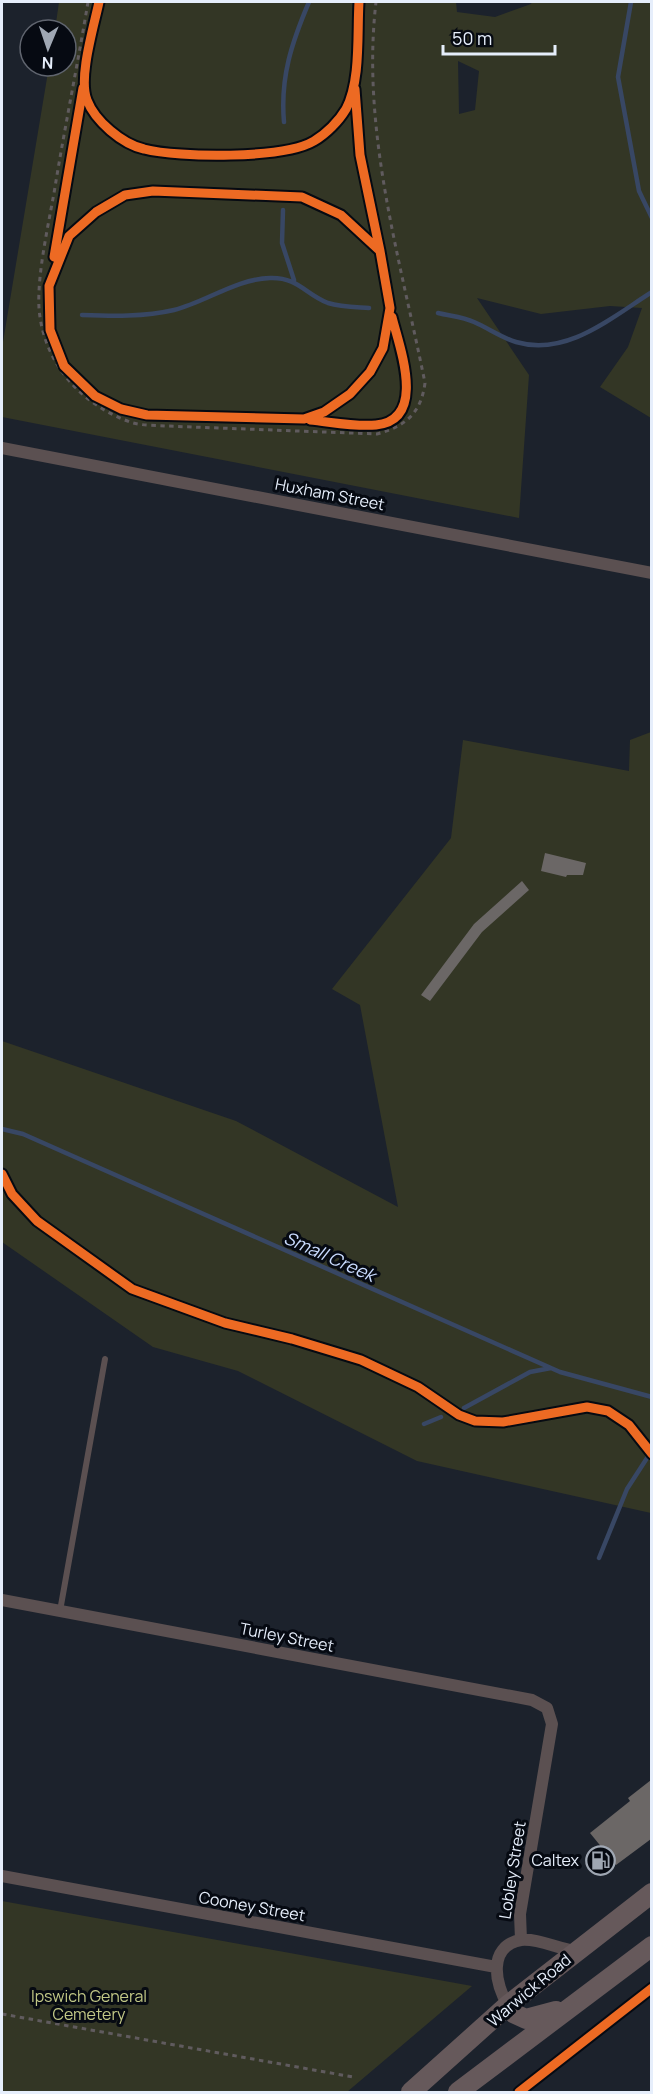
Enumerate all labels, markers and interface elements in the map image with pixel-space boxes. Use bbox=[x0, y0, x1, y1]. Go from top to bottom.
north arrow bbox=[18, 18, 78, 78]
scale bar bbox=[443, 18, 556, 56]
text: 50 m bbox=[452, 26, 492, 50]
text: N bbox=[41, 52, 54, 74]
street label: Huxham Street bbox=[273, 473, 387, 515]
water label: Small Creek bbox=[281, 1225, 382, 1288]
street label: Turley Street bbox=[238, 1617, 336, 1657]
street label: Lobley Street bbox=[493, 1820, 531, 1920]
fuel station icon: Caltex bbox=[584, 1844, 616, 1876]
place label: Caltex bbox=[531, 1849, 580, 1871]
street label: Cooney Street bbox=[197, 1886, 307, 1926]
street label: Warwick Road bbox=[483, 1949, 575, 2031]
park label: Ipswich General Cemetery bbox=[31, 1985, 147, 2025]

